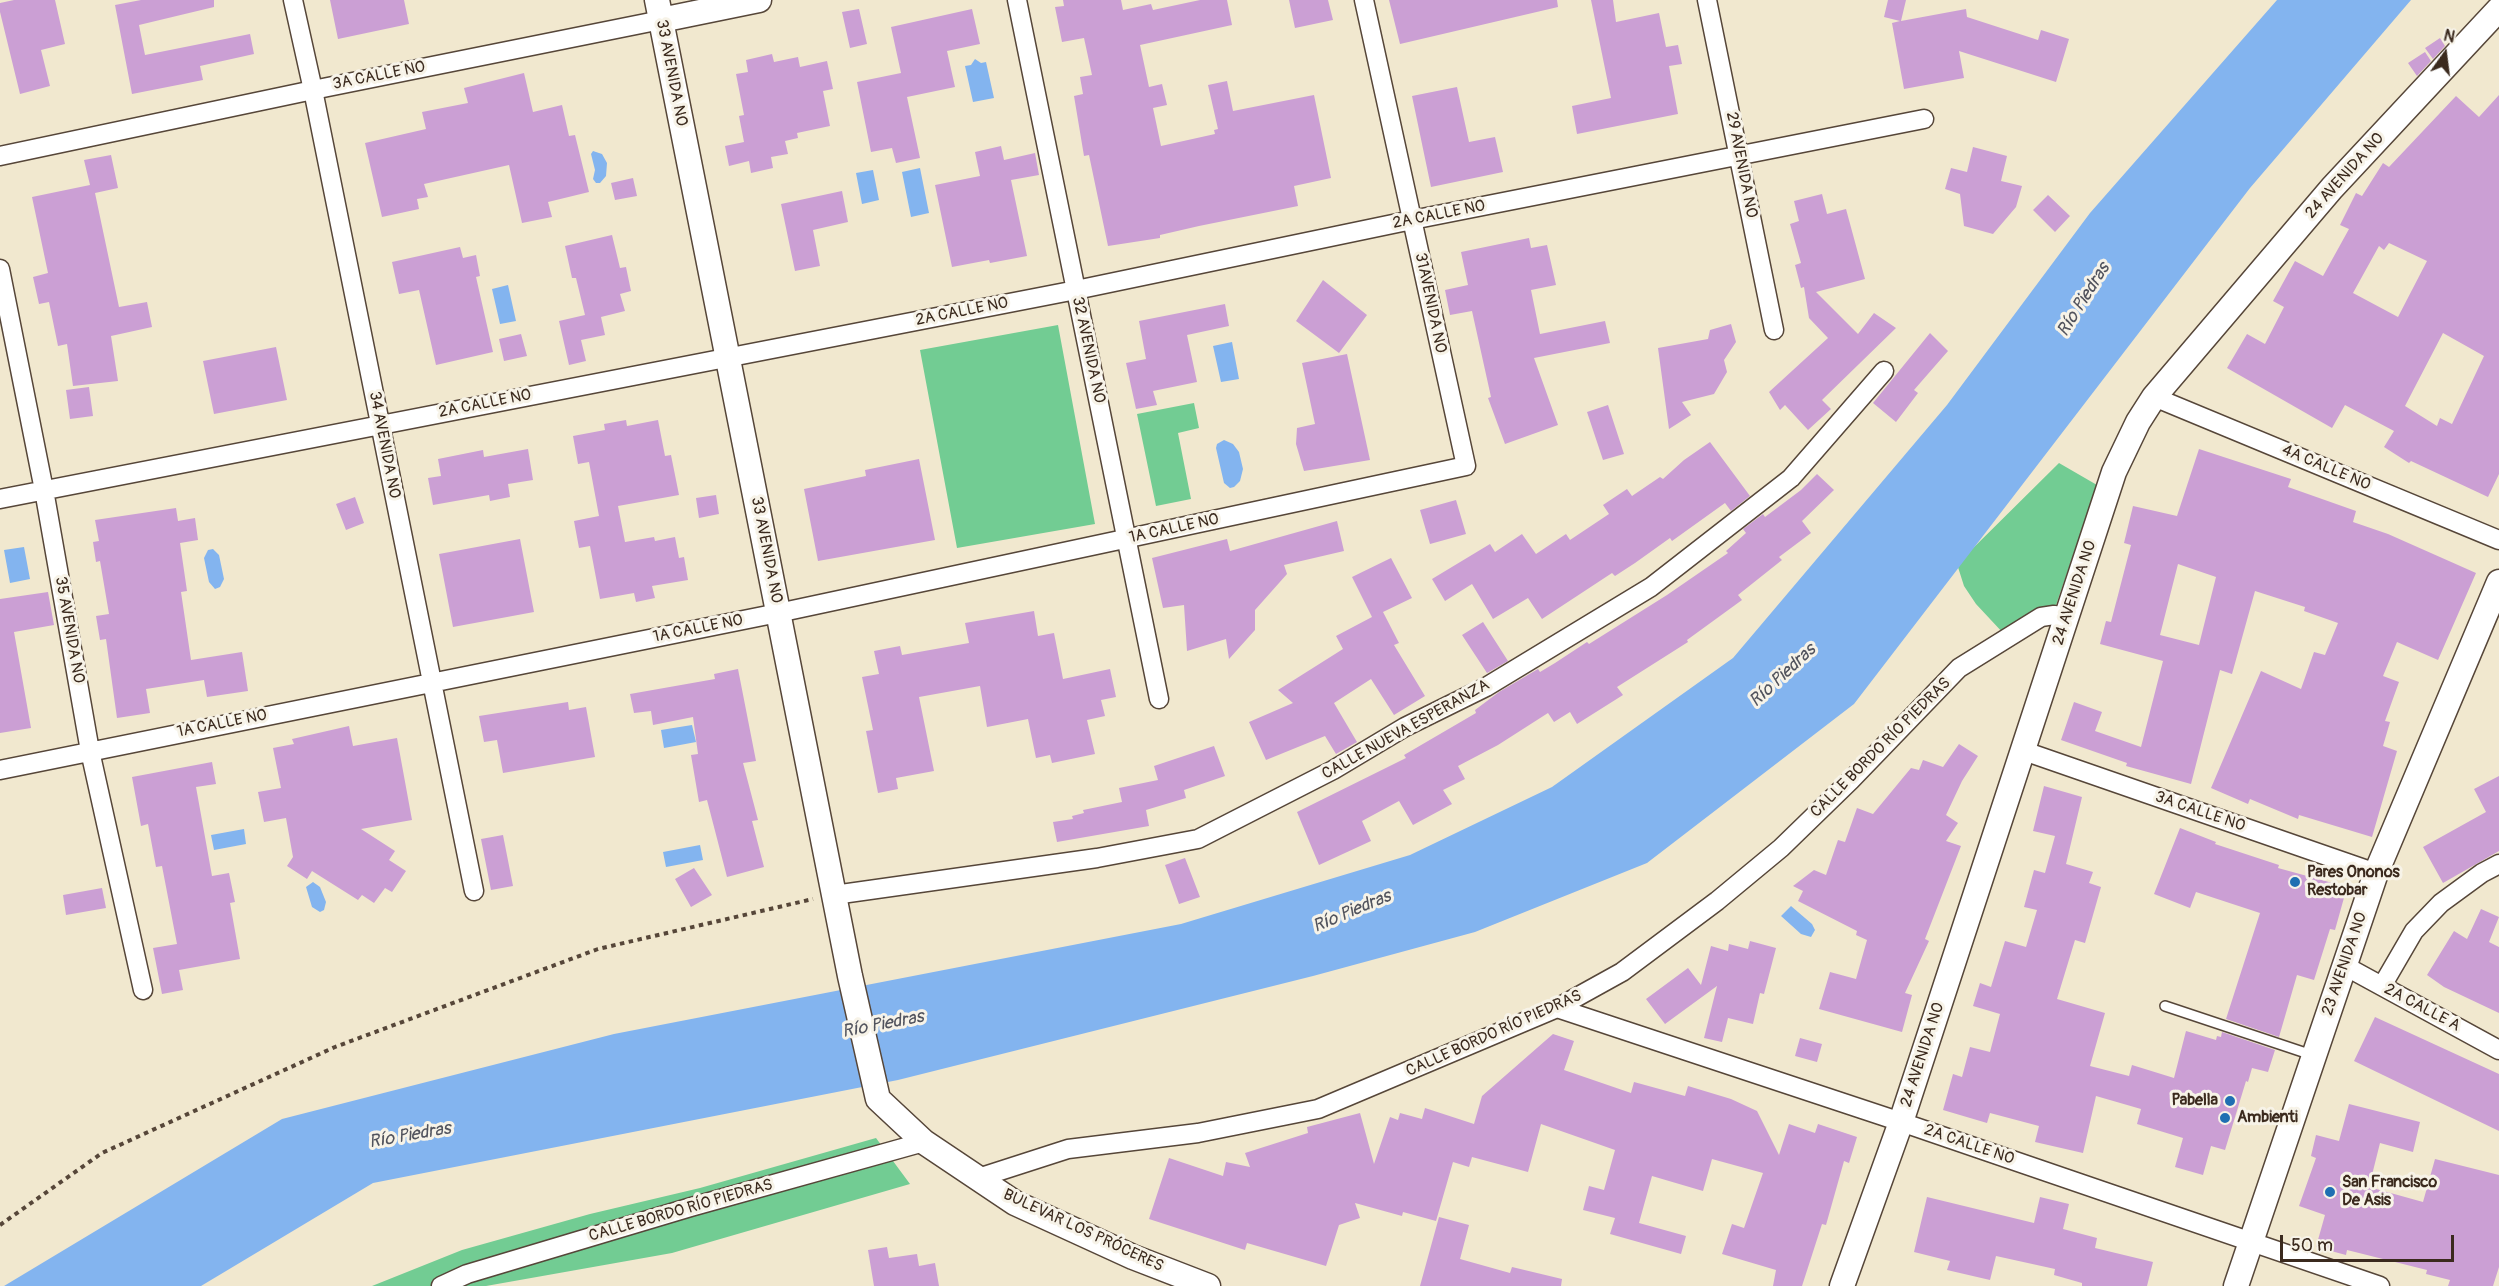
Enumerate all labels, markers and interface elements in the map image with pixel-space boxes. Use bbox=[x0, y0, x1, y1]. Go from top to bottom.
street label: 33 AVENIDA NO bbox=[651, 18, 691, 128]
north arrow bbox=[2415, 24, 2475, 84]
text: N bbox=[2442, 26, 2457, 48]
street label: 3A CALLE NO bbox=[331, 58, 427, 94]
street label: 29 AVENIDA NO bbox=[1721, 110, 1761, 220]
street label: 24 AVENIDA NO bbox=[2302, 129, 2388, 223]
street label: 2A CALLE NO bbox=[1391, 197, 1487, 233]
street label: 31AVENIDA NO bbox=[1410, 251, 1450, 355]
water label: Río Piedras bbox=[2053, 259, 2115, 341]
street label: 2A CALLE NO bbox=[914, 294, 1010, 330]
street label: 32 AVENIDA NO bbox=[1067, 295, 1109, 405]
street label: 2A CALLE NO bbox=[437, 386, 533, 422]
street label: 34 AVENIDA NO bbox=[364, 390, 404, 500]
street label: 4A CALLE NO bbox=[2279, 441, 2373, 495]
street label: 33 AVENIDA NO bbox=[746, 495, 786, 605]
street label: 1A CALLE NO bbox=[1127, 510, 1221, 548]
street label: 24 AVENIDA NO bbox=[2049, 538, 2101, 648]
street label: 35 AVENIDA NO bbox=[50, 575, 88, 685]
street label: 1A CALLE NO bbox=[651, 611, 745, 647]
water label: Río Piedras bbox=[1745, 640, 1821, 712]
street label: CALLE BORDO RÍO PIEDRAS bbox=[1807, 674, 1955, 822]
street label: CALLE NUEVA ESPERANZA bbox=[1319, 676, 1493, 784]
street label: 1A CALLE NO bbox=[175, 706, 269, 742]
street label: 3A CALLE NO bbox=[2153, 788, 2247, 836]
place label: Pares Ononos Restobar bbox=[2307, 863, 2400, 901]
marker: Pares Ononos Restobar bbox=[2288, 875, 2302, 889]
water label: Río Piedras bbox=[1310, 886, 1394, 938]
street label: 23 AVENIDA NO bbox=[2318, 910, 2372, 1018]
street label: 2A CALLE A bbox=[2381, 980, 2463, 1036]
street label: CALLE BORDO RÍO PIEDRAS bbox=[1403, 987, 1585, 1081]
street label: 24 AVENIDA NO bbox=[1897, 1000, 1949, 1110]
water label: Río Piedras bbox=[840, 1007, 926, 1043]
place label: Pabella bbox=[2172, 1091, 2218, 1111]
marker: Pabella bbox=[2223, 1094, 2237, 1108]
place label: Ambienti bbox=[2237, 1108, 2298, 1128]
marker: Ambienti bbox=[2218, 1111, 2232, 1125]
water label: Río Piedras bbox=[367, 1118, 453, 1154]
street label: 2A CALLE NO bbox=[1921, 1121, 2017, 1169]
place label: San Francisco De Asis bbox=[2342, 1173, 2437, 1211]
street label: CALLE BORDO RÍO PIEDRAS bbox=[587, 1176, 775, 1246]
street label: BULEVAR LOS PRÓCERES bbox=[1000, 1185, 1166, 1277]
marker: San Francisco De Asis bbox=[2323, 1185, 2337, 1199]
scale bar bbox=[2283, 1223, 2457, 1261]
text: 50 m bbox=[2291, 1234, 2333, 1257]

